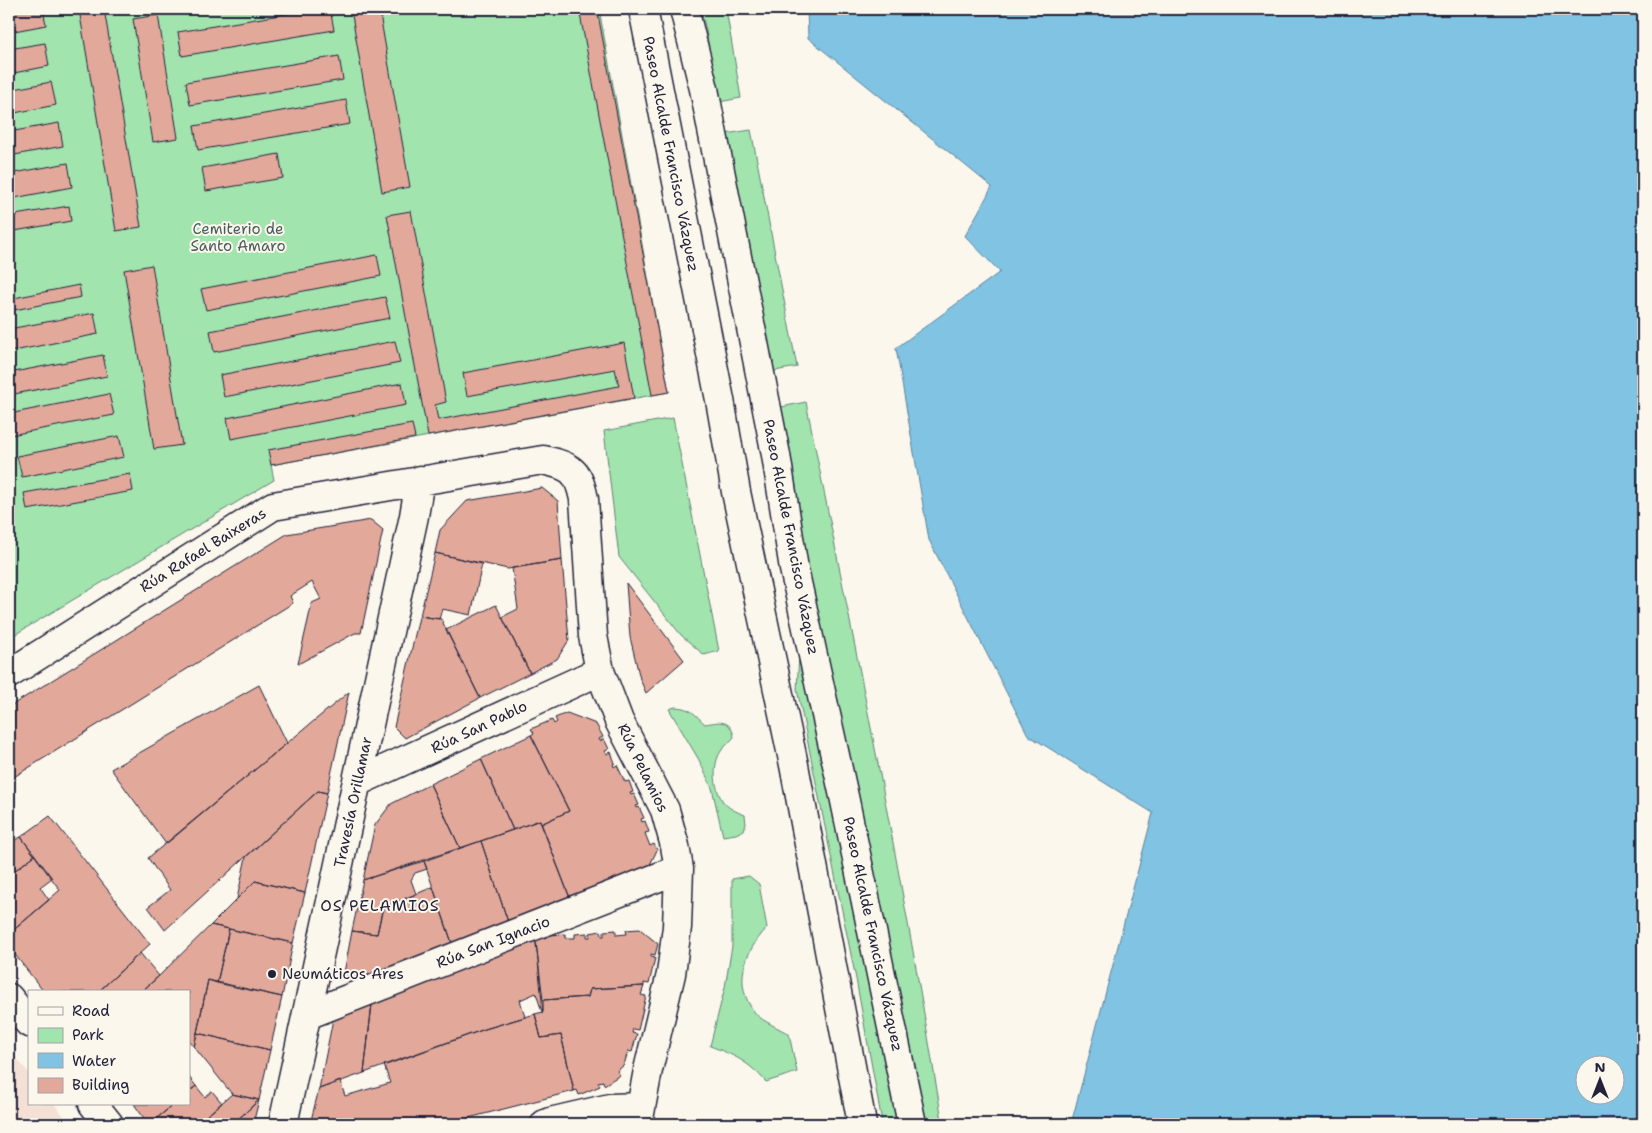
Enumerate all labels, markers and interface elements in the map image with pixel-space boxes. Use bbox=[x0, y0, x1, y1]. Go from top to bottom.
street label: Paseo Alcalde Francisco Vázquez bbox=[638, 35, 704, 273]
park label: Cemiterio de Santo Amaro bbox=[191, 219, 285, 256]
street label: Paseo Alcalde Francisco Vázquez bbox=[758, 418, 824, 656]
street label: Rúa Rafael Baixeras bbox=[136, 503, 270, 597]
street label: Rúa San Pablo bbox=[428, 696, 530, 758]
street label: Rúa Pelamios bbox=[613, 720, 673, 816]
street label: Travesía Orillamar bbox=[329, 735, 377, 869]
street label: Paseo Alcalde Francisco Vázquez bbox=[838, 815, 908, 1053]
district label: OS PELAMIOS bbox=[320, 895, 440, 916]
street label: Rúa San Ignacio bbox=[433, 911, 553, 973]
place label: Neumáticos Ares bbox=[282, 964, 404, 984]
marker: Neumáticos Ares bbox=[266, 968, 278, 980]
legend bbox=[28, 990, 190, 1106]
text: Road bbox=[72, 1001, 110, 1021]
text: Park bbox=[72, 1025, 104, 1045]
text: Water bbox=[72, 1051, 116, 1071]
north arrow bbox=[1574, 1056, 1624, 1106]
text: N bbox=[1594, 1058, 1606, 1076]
text: Building bbox=[72, 1075, 129, 1095]

